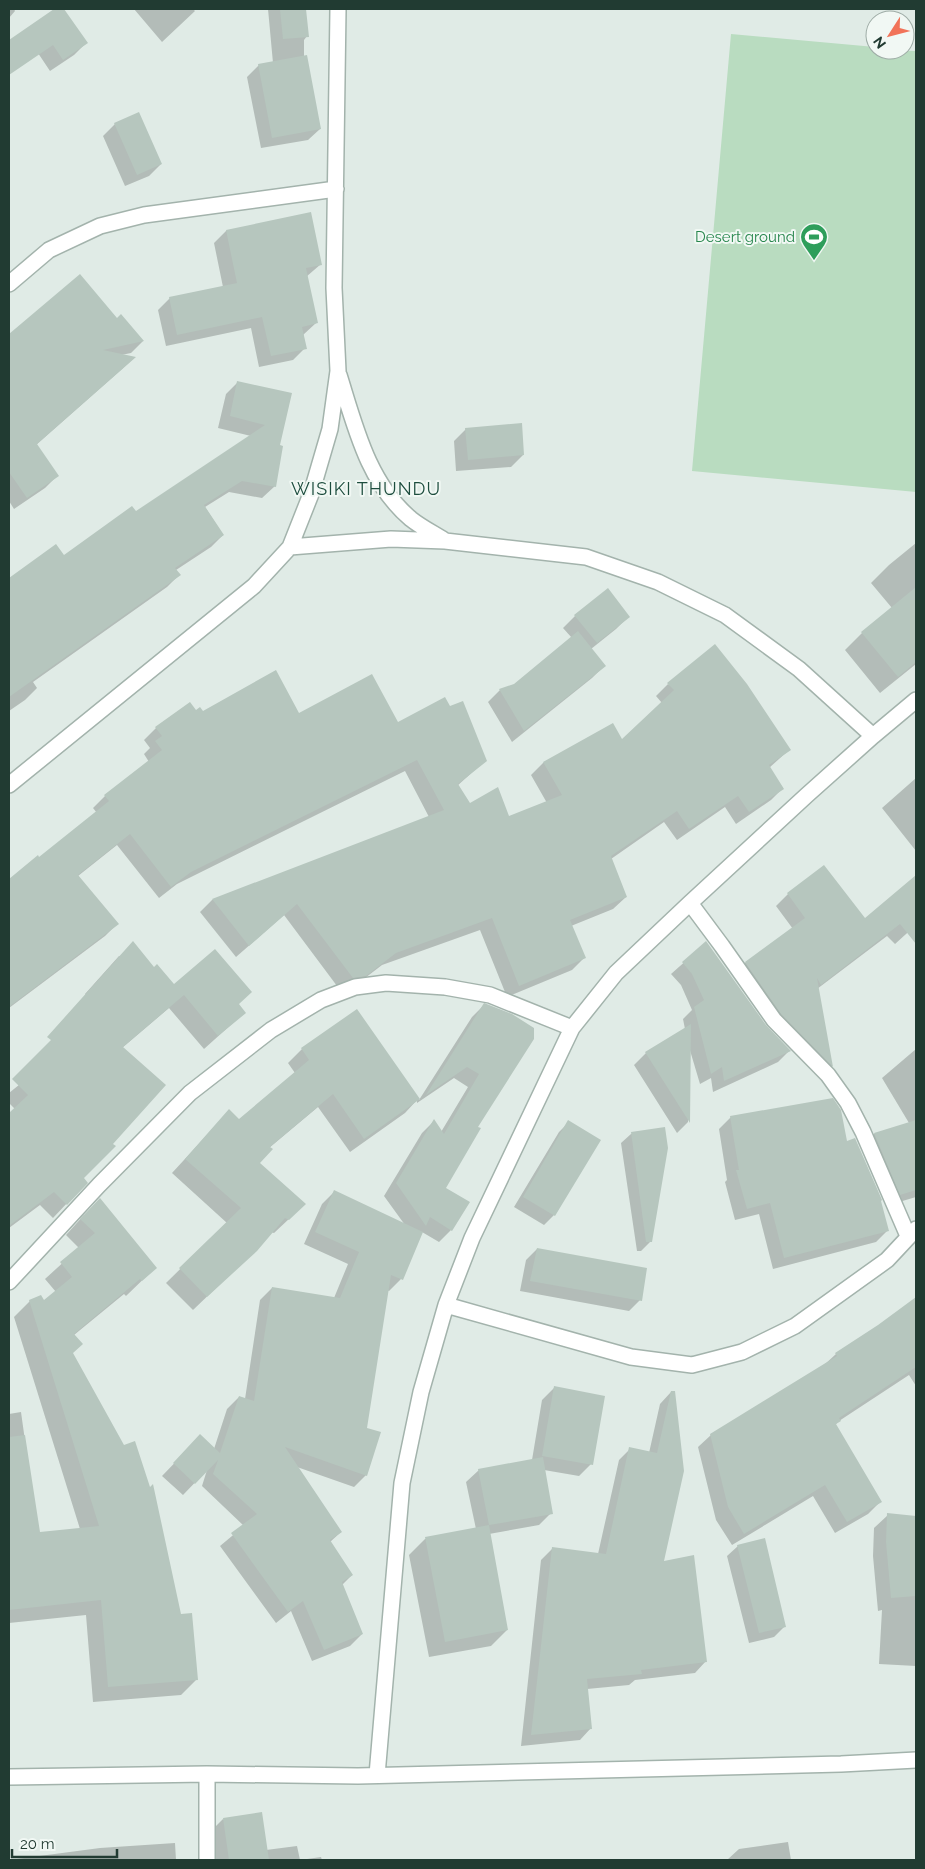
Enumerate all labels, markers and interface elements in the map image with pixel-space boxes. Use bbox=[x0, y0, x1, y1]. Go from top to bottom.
north arrow bbox=[865, 10, 915, 60]
text: N bbox=[870, 34, 889, 52]
sports icon: Desert ground bbox=[799, 222, 829, 261]
place label: Desert ground bbox=[695, 228, 795, 246]
district label: WISIKI THUNDU bbox=[291, 478, 441, 499]
scale bar bbox=[12, 1826, 118, 1858]
text: 20 m bbox=[20, 1835, 55, 1853]

